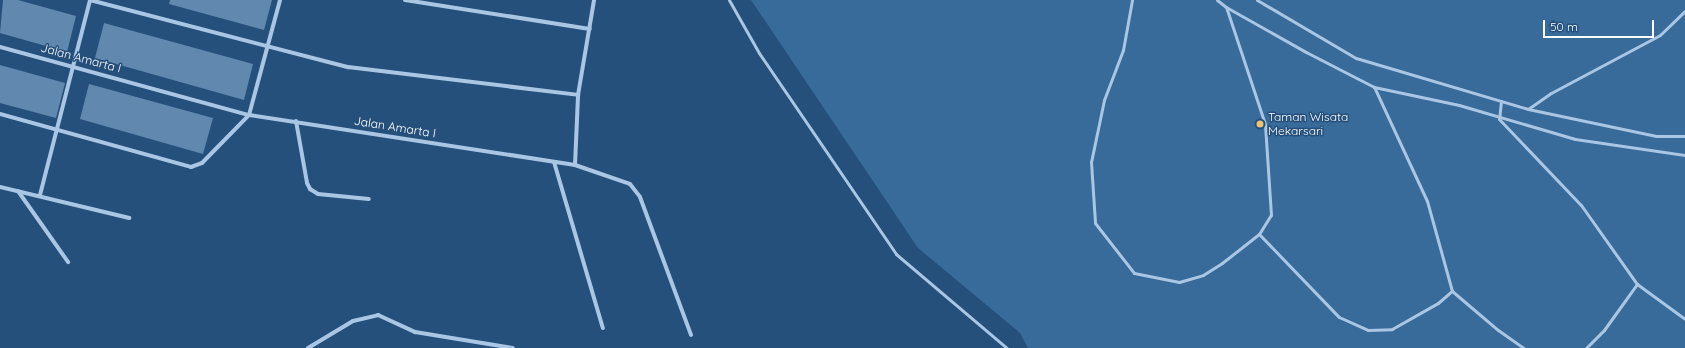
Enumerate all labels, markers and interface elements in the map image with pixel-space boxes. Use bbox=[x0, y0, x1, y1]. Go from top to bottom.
scale bar bbox=[1545, 12, 1656, 38]
text: 50 m bbox=[1550, 19, 1578, 34]
street label: Jalan Amarta I bbox=[39, 40, 123, 76]
place label: Taman Wisata Mekarsari bbox=[1268, 110, 1348, 138]
street label: Jalan Amarta I bbox=[353, 113, 437, 141]
marker: Taman Wisata Mekarsari bbox=[1255, 119, 1265, 129]

